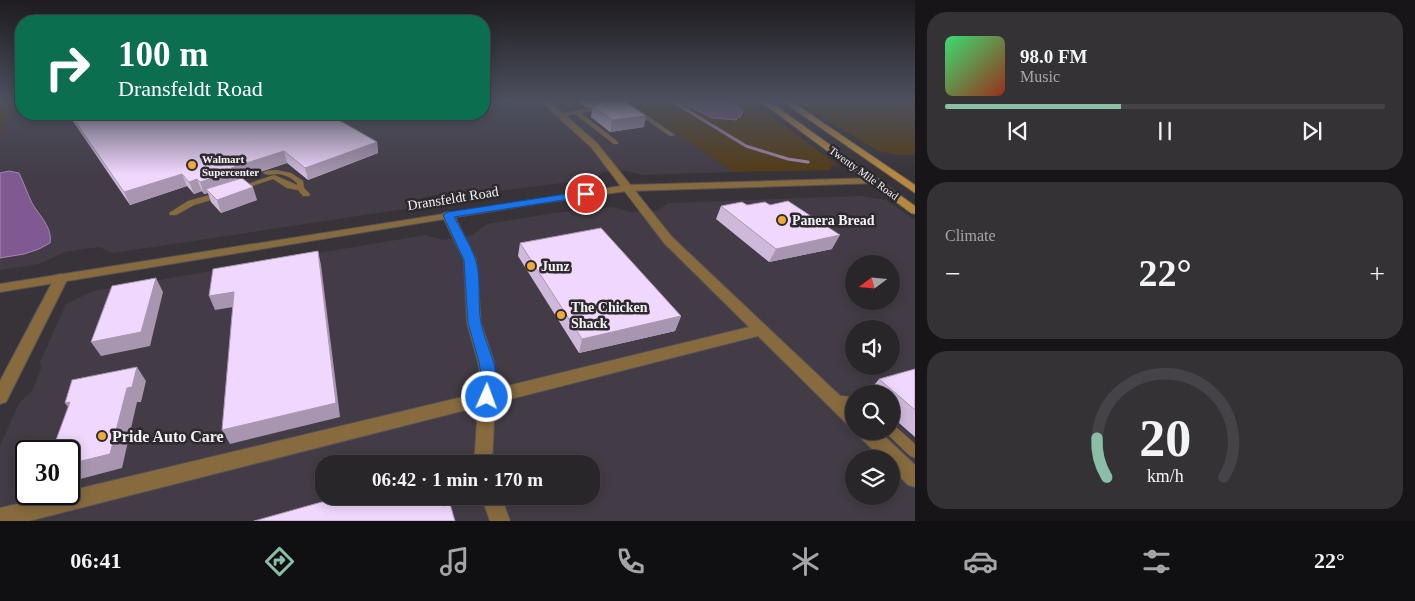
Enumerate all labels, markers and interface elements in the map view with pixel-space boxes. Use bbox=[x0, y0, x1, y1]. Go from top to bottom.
icon: right bbox=[35, 35, 100, 100]
text: 100 m bbox=[118, 35, 208, 74]
text: 98.0 FM bbox=[1020, 46, 1088, 67]
text: Music bbox=[1020, 68, 1060, 85]
text: Dransfeldt Road bbox=[118, 76, 263, 101]
icon: previous bbox=[1004, 117, 1032, 145]
icon: pause bbox=[1151, 117, 1179, 145]
icon: next bbox=[1298, 117, 1326, 145]
street label: Twenty Mile Road bbox=[827, 144, 901, 202]
place label: Walmart Supercenter bbox=[202, 153, 259, 178]
marker: Walmart Supercenter bbox=[186, 159, 198, 171]
pin bbox=[565, 173, 607, 215]
icon: arrive bbox=[572, 180, 600, 208]
street label: Dransfeldt Road bbox=[406, 184, 500, 213]
place label: Panera Bread bbox=[792, 213, 875, 228]
marker: Panera Bread bbox=[776, 214, 788, 226]
text: Climate bbox=[945, 227, 996, 244]
text: 22° bbox=[1138, 252, 1192, 294]
north arrow bbox=[845, 255, 900, 310]
map controls bbox=[845, 255, 900, 505]
text: − bbox=[945, 258, 961, 289]
text: + bbox=[1369, 258, 1385, 289]
place label: Junz bbox=[541, 259, 570, 274]
marker: Junz bbox=[525, 260, 537, 272]
place label: The Chicken Shack bbox=[571, 300, 648, 331]
marker: The Chicken Shack bbox=[555, 309, 567, 321]
button: sound bbox=[845, 320, 900, 375]
position arrow bbox=[460, 370, 512, 422]
button: search bbox=[845, 385, 900, 440]
text: 20 bbox=[1139, 410, 1191, 467]
place label: Pride Auto Care bbox=[112, 428, 224, 445]
marker: Pride Auto Care bbox=[96, 430, 108, 442]
speed limit sign: 30 bbox=[15, 440, 80, 505]
button: layers bbox=[845, 450, 900, 505]
text: km/h bbox=[1147, 466, 1183, 486]
text: 06:42 · 1 min · 170 m bbox=[372, 469, 543, 490]
icon: directions bbox=[262, 544, 297, 579]
icon: music bbox=[437, 544, 472, 579]
icon: phone bbox=[613, 544, 648, 579]
icon: climate bbox=[788, 544, 823, 579]
icon: car bbox=[963, 544, 998, 579]
icon: filters bbox=[1139, 544, 1174, 579]
text: 06:41 bbox=[70, 548, 122, 573]
text: 22° bbox=[1314, 548, 1345, 573]

